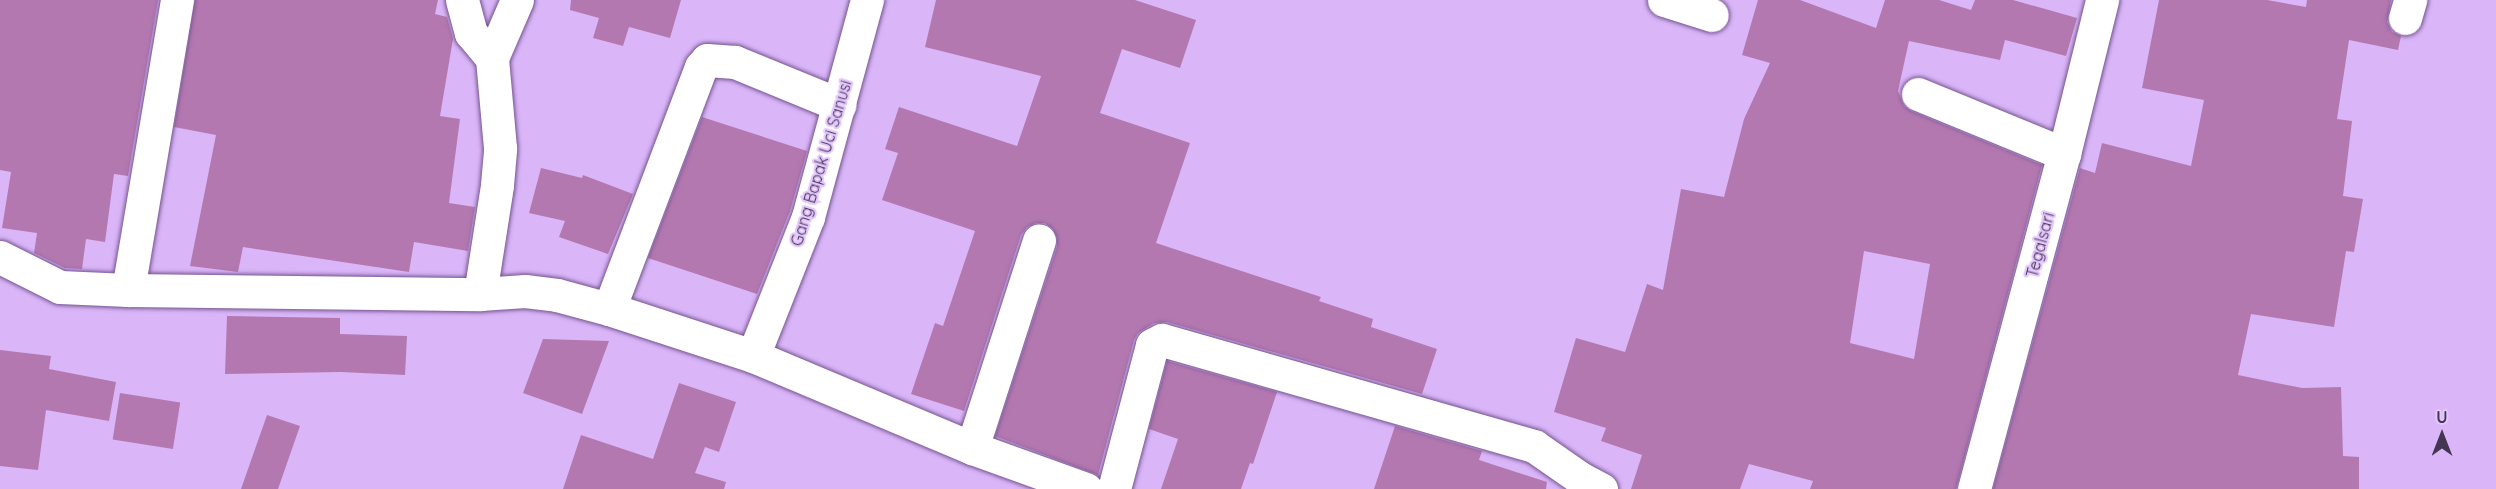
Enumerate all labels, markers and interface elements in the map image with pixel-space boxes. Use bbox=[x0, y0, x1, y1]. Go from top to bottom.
street label: Gang Bapak Uci Sanusi bbox=[787, 78, 855, 248]
street label: Tegalsari bbox=[2022, 210, 2058, 280]
north arrow bbox=[2412, 405, 2472, 465]
text: U bbox=[2436, 407, 2448, 427]

